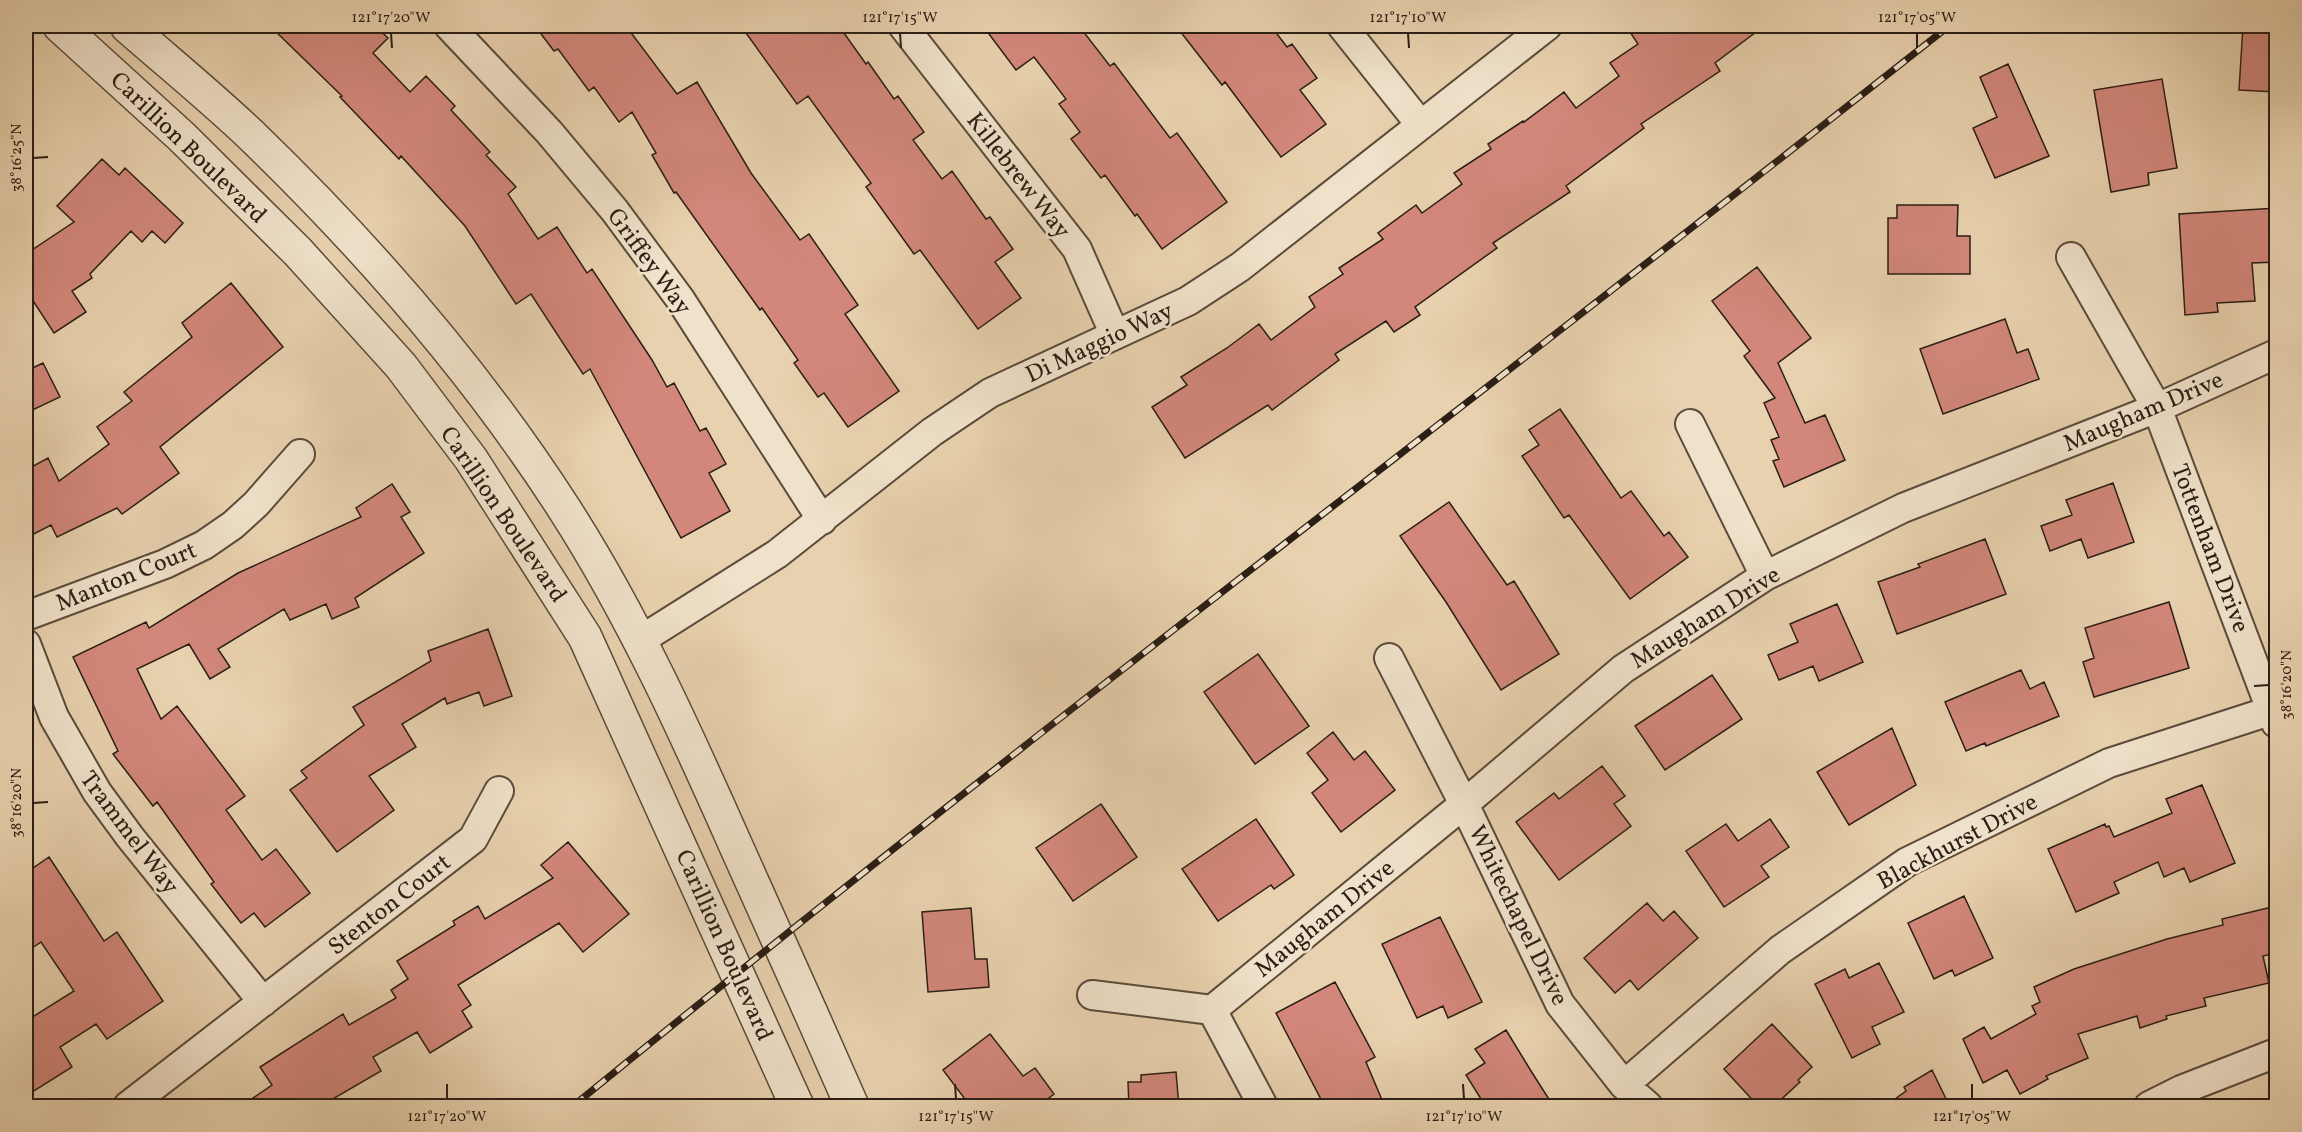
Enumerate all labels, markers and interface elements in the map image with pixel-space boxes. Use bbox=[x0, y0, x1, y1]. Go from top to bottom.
text: 121°17'20"W bbox=[352, 8, 430, 29]
text: 121°17'15"W bbox=[862, 8, 938, 29]
text: 121°17'10"W bbox=[1370, 8, 1446, 29]
text: 121°17'05"W bbox=[1878, 8, 1956, 29]
street label: Carillion Boulevard bbox=[102, 65, 274, 232]
street label: Killebrew Way bbox=[957, 106, 1078, 247]
text: 38°16'25"N bbox=[7, 124, 28, 192]
street label: Griffey Way bbox=[598, 202, 699, 323]
street label: Di Maggio Way bbox=[1021, 295, 1179, 393]
street label: Maugham Drive bbox=[2058, 364, 2229, 462]
street label: Carillion Boulevard bbox=[431, 420, 574, 610]
street label: Tottenham Drive bbox=[2161, 459, 2257, 638]
street label: Manton Court bbox=[51, 534, 202, 622]
street label: Maugham Drive bbox=[1625, 559, 1788, 678]
text: 38°16'20"N bbox=[2277, 650, 2298, 720]
street label: Trammel Way bbox=[71, 764, 186, 902]
text: 38°16'20"N bbox=[7, 768, 28, 838]
street label: Blackhurst Drive bbox=[1872, 786, 2044, 899]
street label: Whitechapel Drive bbox=[1459, 820, 1576, 1012]
street label: Carillion Boulevard bbox=[666, 845, 781, 1047]
street label: Stenton Court bbox=[322, 847, 459, 964]
street label: Maugham Drive bbox=[1248, 853, 1402, 987]
text: 121°17'20"W bbox=[408, 1107, 486, 1128]
text: 121°17'15"W bbox=[918, 1107, 994, 1128]
text: 121°17'10"W bbox=[1426, 1107, 1502, 1128]
text: 121°17'05"W bbox=[1933, 1107, 2011, 1128]

